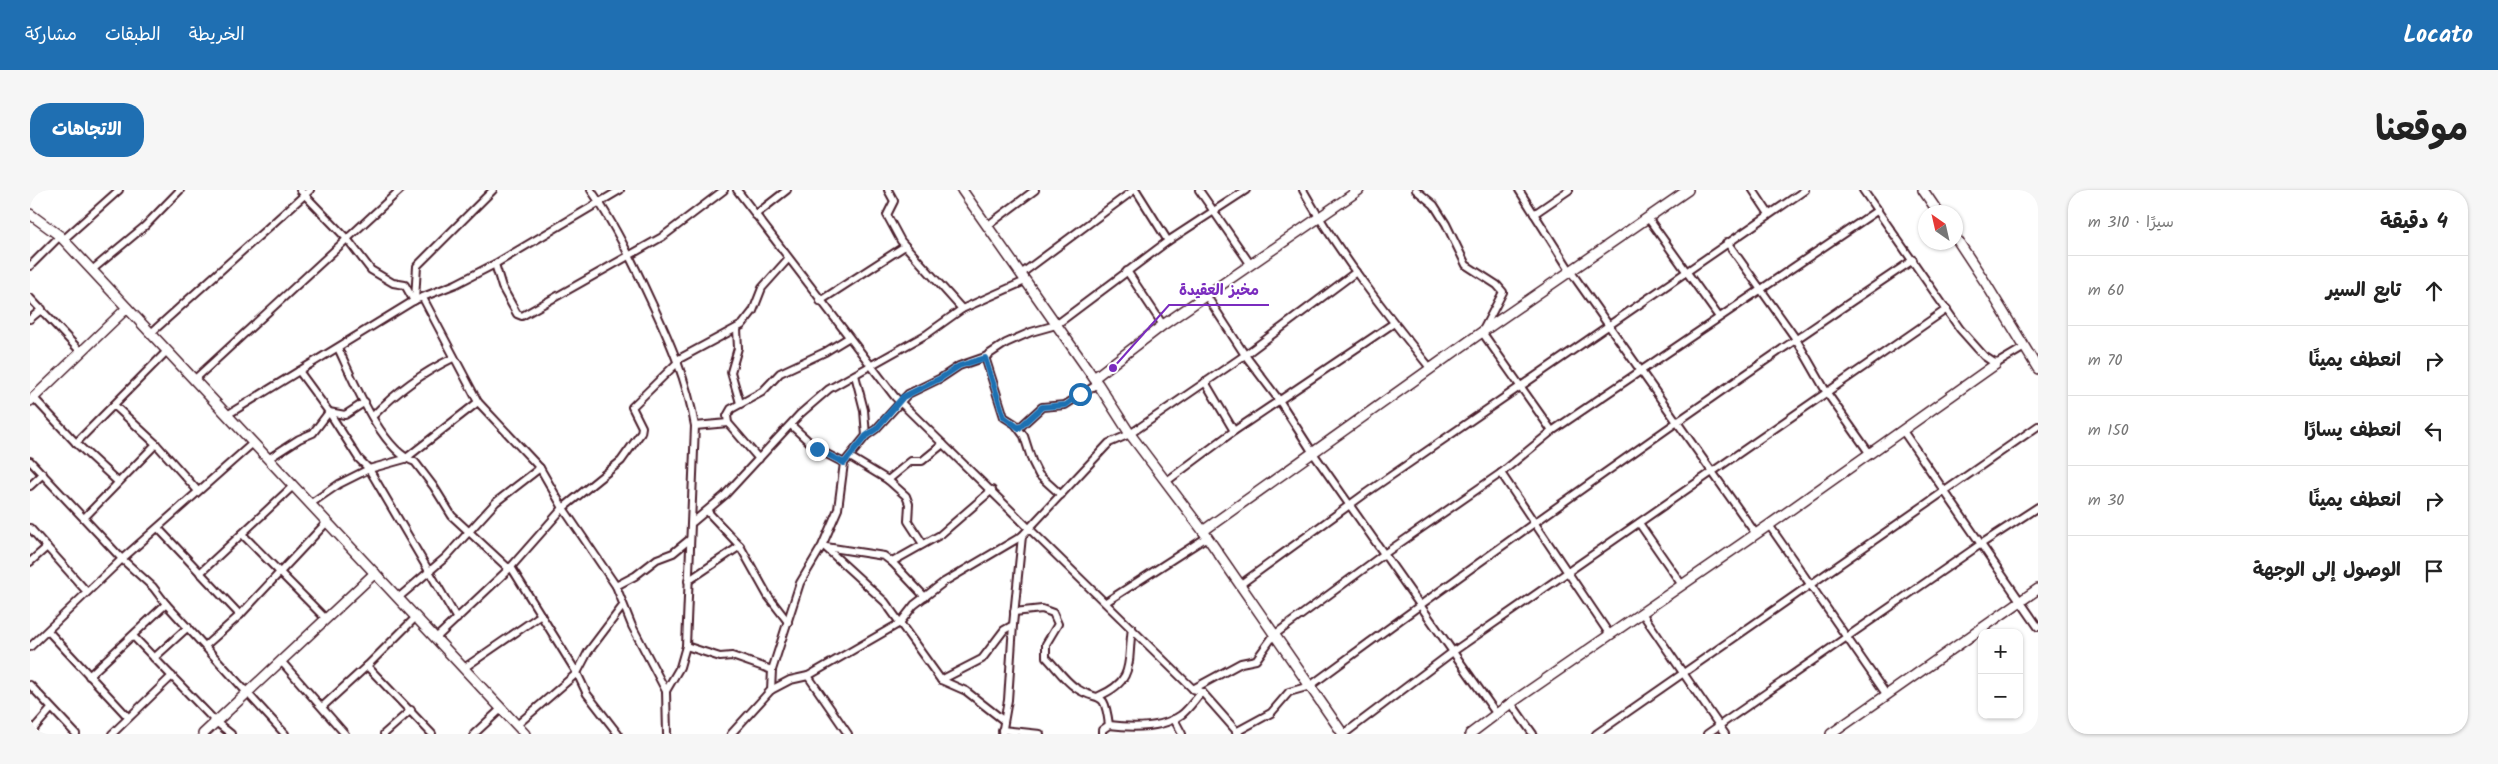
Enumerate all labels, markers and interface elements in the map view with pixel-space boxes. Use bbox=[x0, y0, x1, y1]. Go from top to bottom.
text: Locato bbox=[2403, 16, 2473, 55]
text: مشاركة bbox=[25, 21, 77, 50]
text: الطبقات bbox=[105, 21, 161, 50]
text: الخريطة bbox=[189, 21, 245, 50]
button: الاتجاهات bbox=[30, 103, 144, 157]
text: موقعنا bbox=[2375, 103, 2468, 159]
north arrow bbox=[1918, 205, 1963, 250]
text: 4 دقيقة bbox=[2380, 206, 2448, 239]
text: سيرًا · 310 m bbox=[2088, 210, 2174, 235]
callout: مخبز العقيدة bbox=[1169, 275, 1269, 305]
text: تابع السير bbox=[2326, 276, 2401, 306]
icon: ahead bbox=[2420, 277, 2448, 305]
text: 60 m bbox=[2088, 278, 2124, 303]
text: مخبز العقيدة bbox=[1179, 279, 1259, 303]
text: انعطف يمينًا bbox=[2309, 346, 2401, 376]
icon: right bbox=[2420, 347, 2448, 375]
text: 70 m bbox=[2088, 348, 2123, 373]
route start bbox=[1069, 383, 1092, 406]
text: انعطف يسارًا bbox=[2304, 416, 2401, 446]
icon: left bbox=[2420, 417, 2448, 445]
text: 150 m bbox=[2088, 418, 2129, 443]
route end bbox=[806, 438, 829, 461]
text: انعطف يمينًا bbox=[2309, 486, 2401, 516]
icon: right bbox=[2420, 487, 2448, 515]
text: 30 m bbox=[2088, 488, 2124, 513]
text: الوصول إلى الوجهة bbox=[2253, 556, 2401, 586]
icon: arrive bbox=[2420, 557, 2448, 585]
map controls bbox=[1978, 629, 2023, 719]
button: + bbox=[1978, 629, 2023, 674]
button: − bbox=[1978, 674, 2023, 719]

